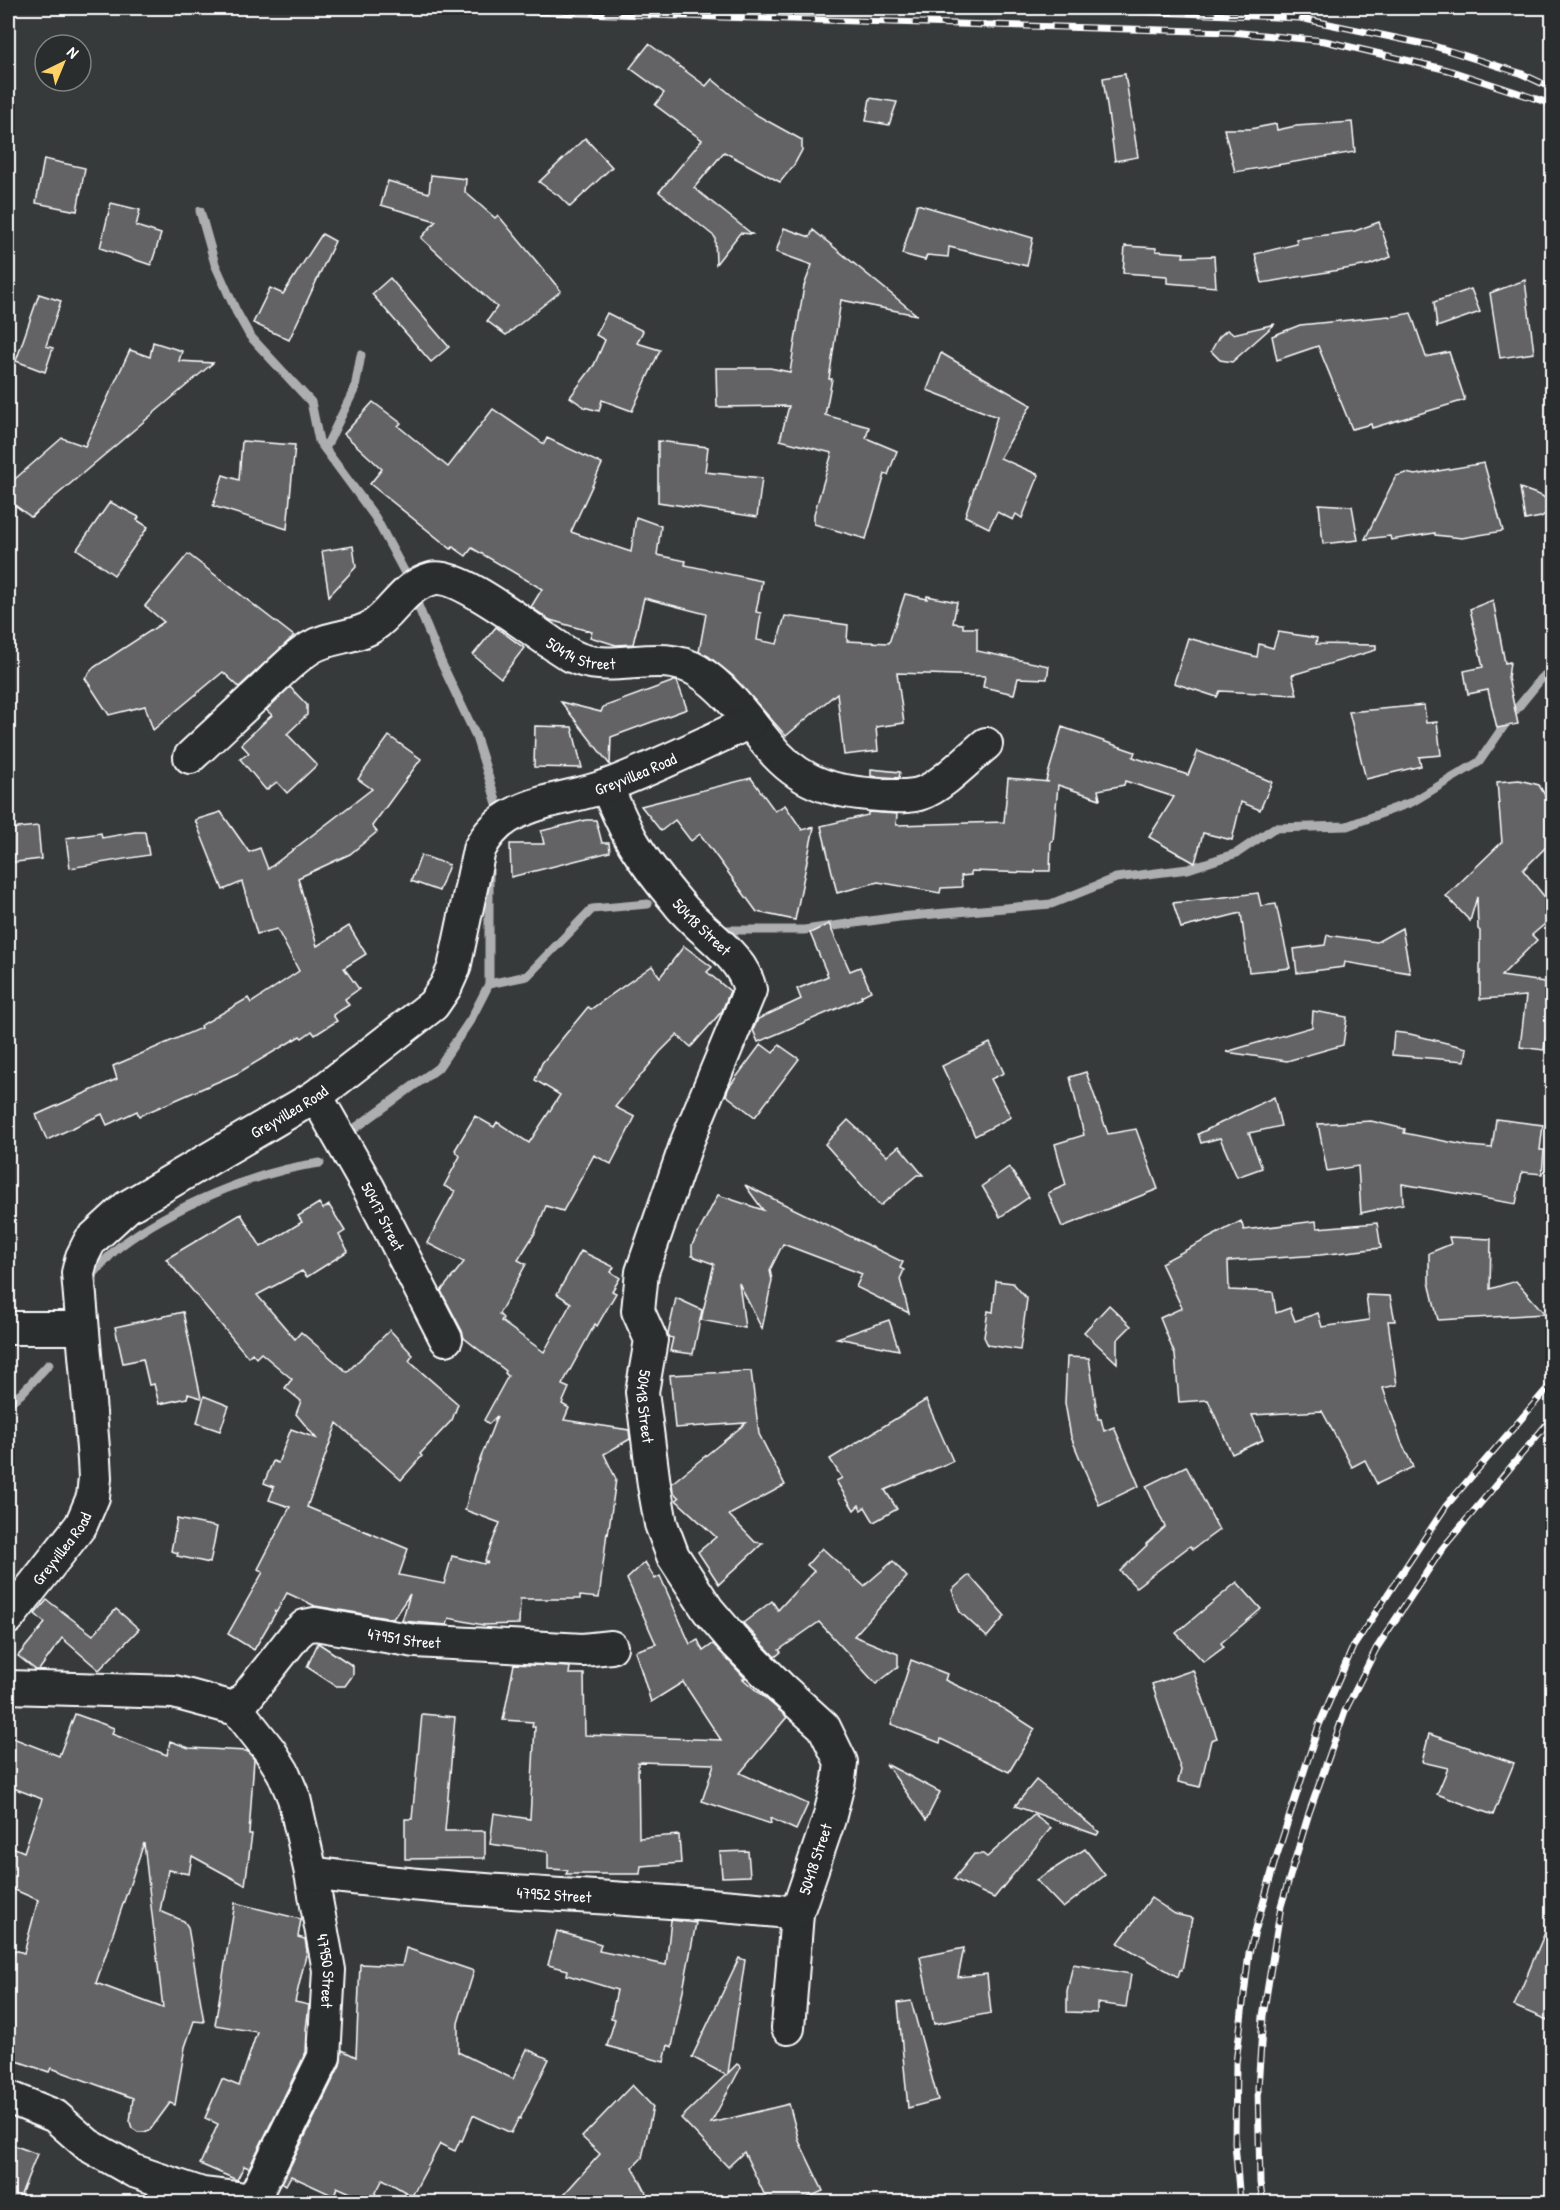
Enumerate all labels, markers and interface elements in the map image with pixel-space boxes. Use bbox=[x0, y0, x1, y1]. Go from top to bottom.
north arrow bbox=[33, 33, 93, 93]
text: N bbox=[63, 41, 84, 63]
street label: 50414 Street bbox=[542, 632, 616, 675]
street label: Greyvillea Road bbox=[592, 747, 680, 800]
street label: 50418 Street bbox=[667, 894, 737, 961]
street label: Greyvillea Road bbox=[246, 1080, 332, 1143]
street label: 50417 Street bbox=[356, 1178, 410, 1255]
street label: 50418 Street bbox=[631, 1368, 660, 1445]
street label: Greyvillea Road bbox=[27, 1509, 96, 1590]
street label: 47951 Street bbox=[366, 1622, 442, 1653]
street label: 50418 Street bbox=[793, 1820, 837, 1897]
street label: 47952 Street bbox=[516, 1881, 593, 1908]
street label: 47950 Street bbox=[312, 1932, 340, 2009]

